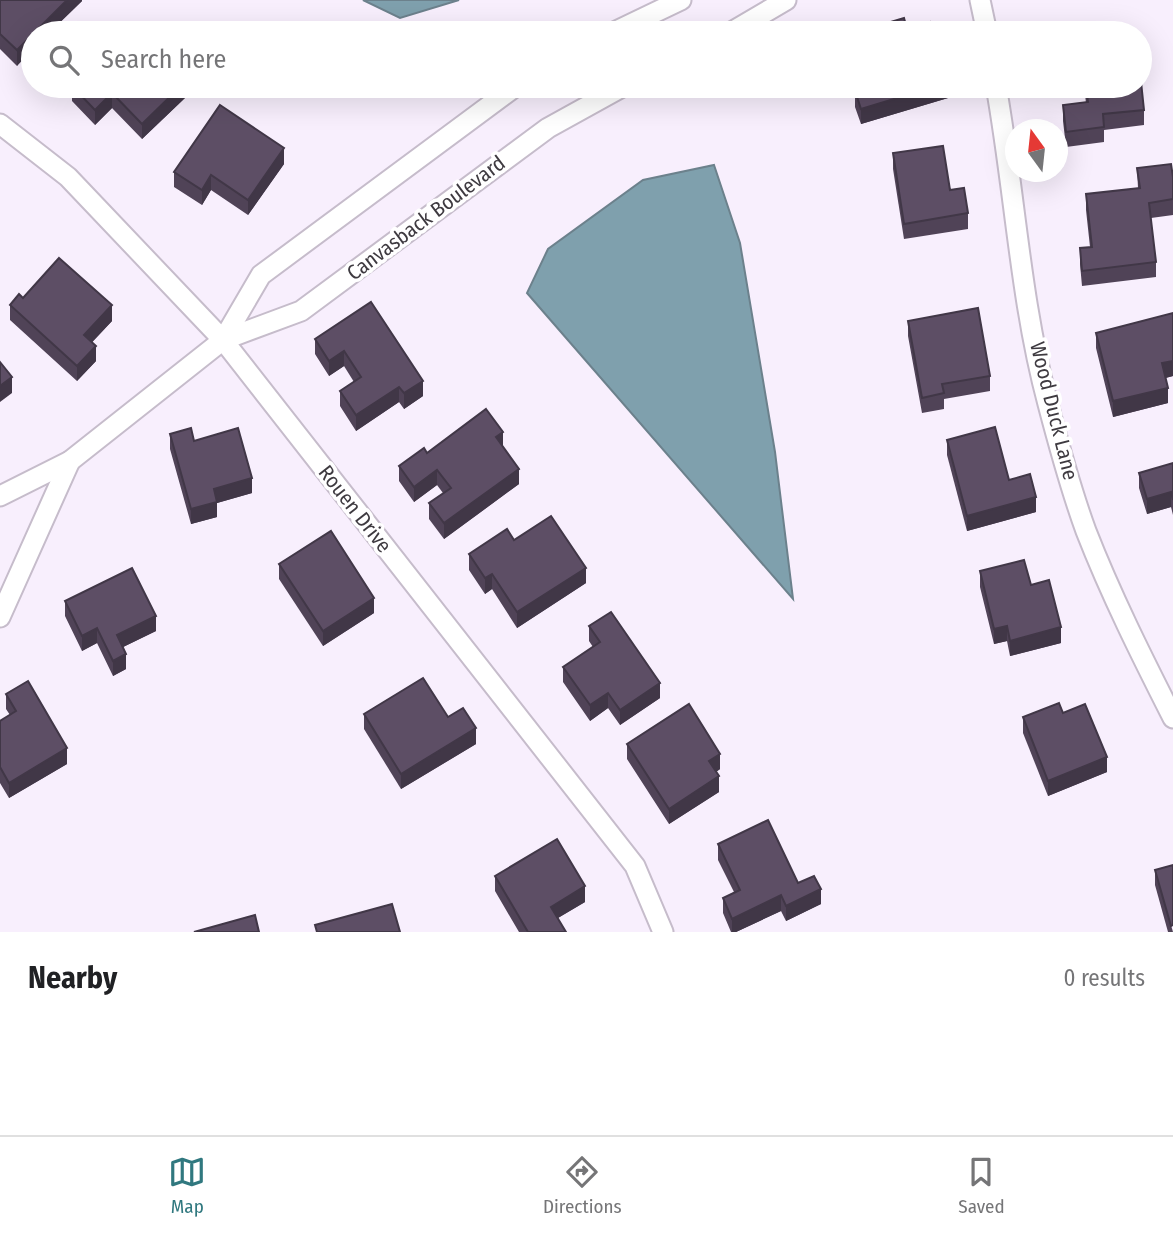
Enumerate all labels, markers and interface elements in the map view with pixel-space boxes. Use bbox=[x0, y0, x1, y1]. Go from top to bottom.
search box bbox=[21, 21, 1152, 98]
icon: search bbox=[45, 41, 83, 79]
text: Search here bbox=[101, 44, 226, 75]
north arrow bbox=[1005, 119, 1068, 182]
street label: Canvasback Boulevard bbox=[342, 150, 510, 286]
street label: Wood Duck Lane bbox=[1024, 339, 1084, 483]
street label: Rouen Drive bbox=[313, 460, 397, 558]
text: Nearby bbox=[28, 960, 117, 996]
text: 0 results bbox=[1064, 964, 1145, 992]
tab: Map bbox=[168, 1153, 206, 1218]
tab: Directions bbox=[543, 1153, 622, 1218]
tab: Saved bbox=[958, 1153, 1005, 1218]

